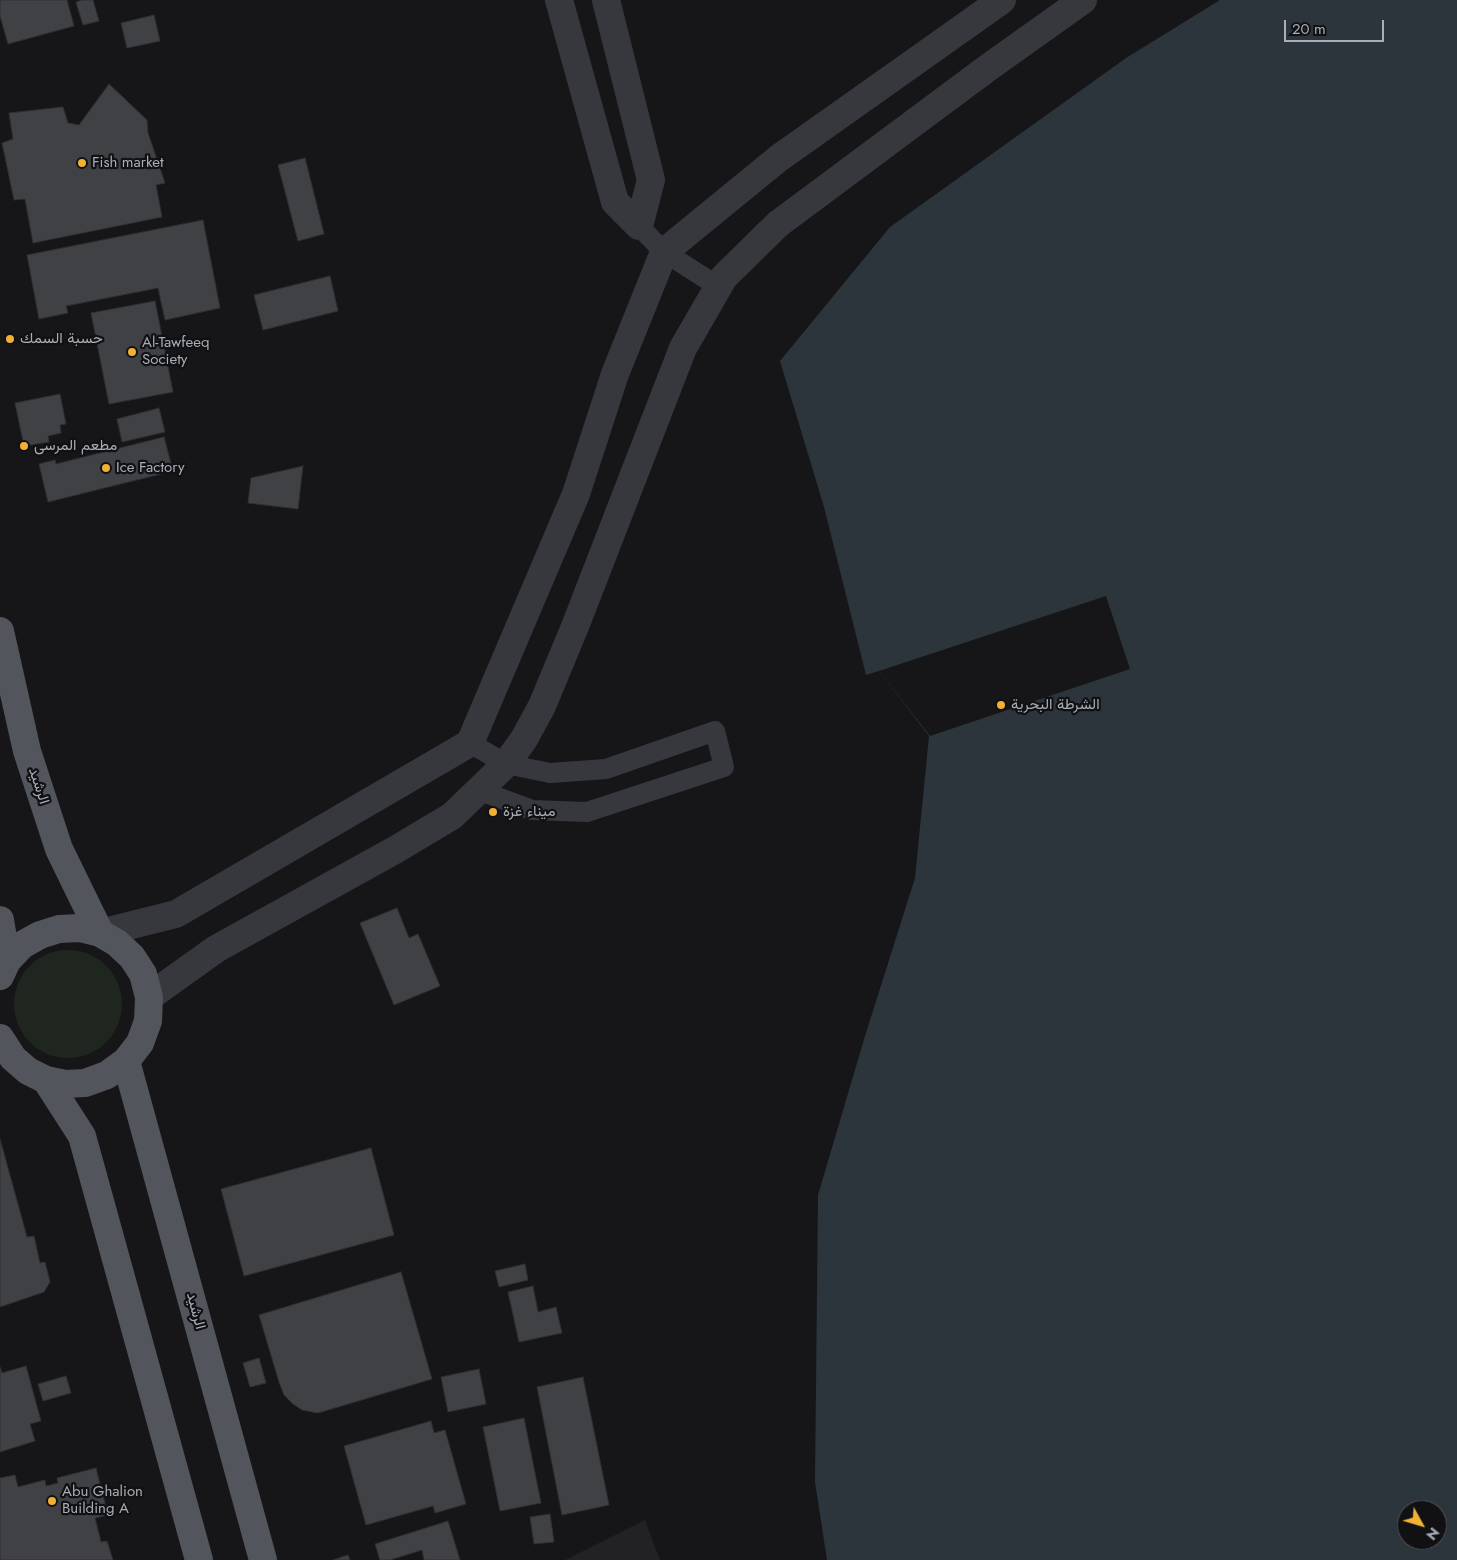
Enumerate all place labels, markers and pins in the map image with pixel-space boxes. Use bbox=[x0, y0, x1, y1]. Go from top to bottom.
place label: Fish market bbox=[92, 154, 164, 172]
marker: Fish market bbox=[76, 157, 88, 169]
place label: حسبة السمك bbox=[20, 330, 103, 348]
marker: حسبة السمك bbox=[4, 333, 16, 345]
place label: Al-Tawfeeq Society bbox=[142, 334, 210, 369]
marker: Al-Tawfeeq Society bbox=[126, 346, 138, 358]
place label: مطعم المرسى bbox=[34, 437, 117, 455]
marker: مطعم المرسى bbox=[18, 440, 30, 452]
place label: Ice Factory bbox=[116, 459, 184, 477]
marker: Ice Factory bbox=[100, 462, 112, 474]
place label: الشرطة البحرية bbox=[1011, 696, 1100, 714]
marker: الشرطة البحرية bbox=[995, 699, 1007, 711]
place label: ميناء غزة bbox=[503, 803, 555, 821]
marker: ميناء غزة bbox=[487, 806, 499, 818]
place label: Abu Ghalion Building A bbox=[62, 1483, 143, 1518]
marker: Abu Ghalion Building A bbox=[46, 1495, 58, 1507]

